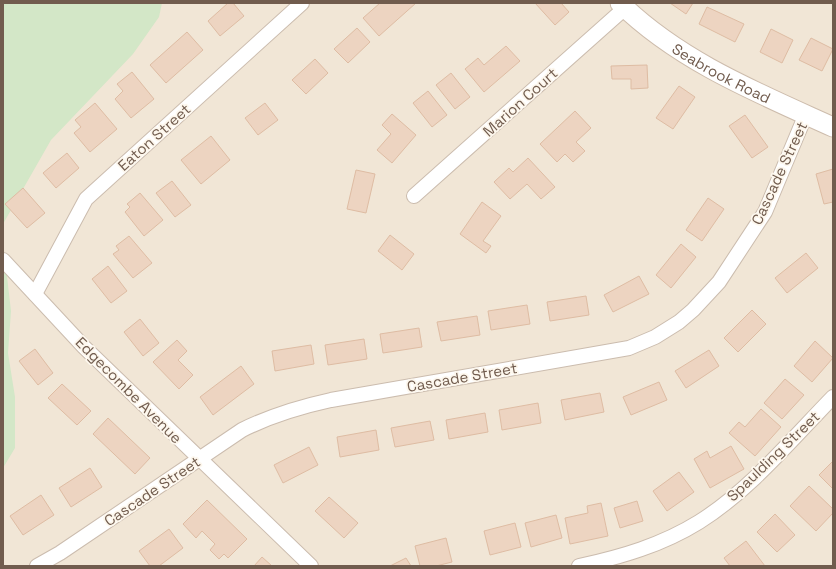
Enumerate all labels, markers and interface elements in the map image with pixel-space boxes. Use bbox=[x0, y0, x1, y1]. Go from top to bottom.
street label: Seabrook Road bbox=[669, 38, 774, 107]
street label: Marion Court bbox=[479, 63, 561, 140]
street label: Eaton Street bbox=[114, 99, 194, 175]
street label: Cascade Street bbox=[747, 118, 811, 228]
street label: Edgecombe Avenue bbox=[72, 333, 186, 447]
street label: Cascade Street bbox=[405, 358, 519, 396]
street label: Spaulding Street bbox=[723, 407, 824, 505]
street label: Cascade Street bbox=[100, 452, 204, 530]

